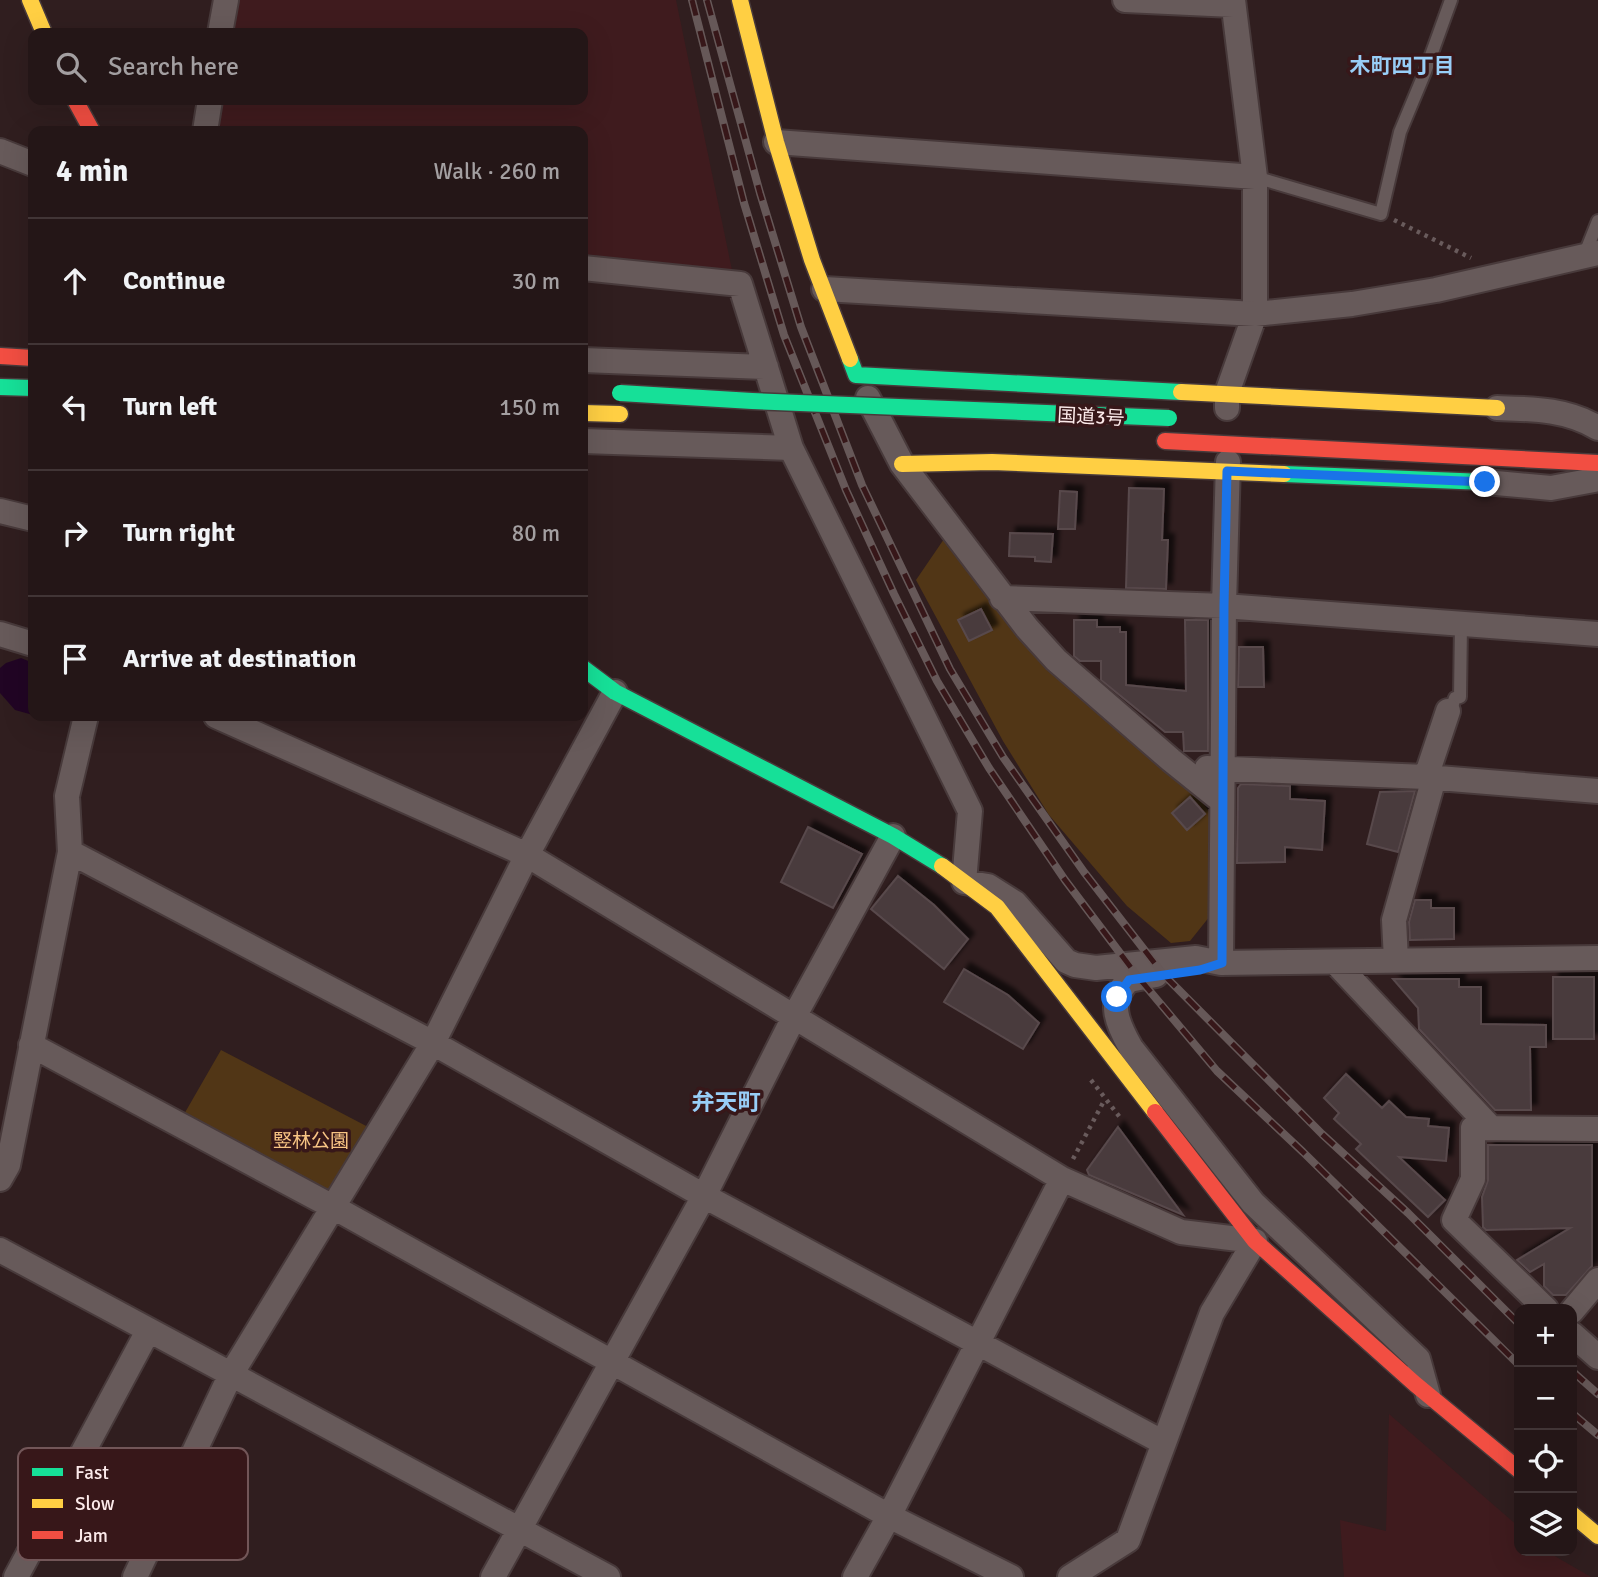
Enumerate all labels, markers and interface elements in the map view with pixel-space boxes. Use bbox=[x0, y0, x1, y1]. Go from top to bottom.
search box bbox=[28, 28, 588, 105]
icon: search bbox=[52, 48, 90, 86]
text: Search here bbox=[108, 51, 239, 83]
district label: 木町四丁目 bbox=[1350, 53, 1455, 79]
text: 4 min bbox=[56, 153, 128, 190]
text: Walk · 260 m bbox=[434, 157, 560, 186]
icon: ahead bbox=[56, 262, 94, 300]
text: Continue bbox=[123, 265, 225, 297]
text: 30 m bbox=[512, 267, 560, 296]
icon: left bbox=[56, 388, 94, 426]
text: Turn left bbox=[123, 391, 217, 423]
text: 150 m bbox=[499, 393, 560, 422]
street label: 国道3号 bbox=[1057, 403, 1125, 431]
route end bbox=[1469, 466, 1500, 497]
icon: right bbox=[56, 514, 94, 552]
text: Turn right bbox=[123, 517, 235, 549]
text: 80 m bbox=[512, 519, 560, 548]
icon: arrive bbox=[56, 640, 94, 678]
text: Arrive at destination bbox=[123, 643, 356, 675]
route start bbox=[1101, 981, 1132, 1012]
district label: 弁天町 bbox=[692, 1088, 761, 1117]
park label: 竪林公園 bbox=[273, 1129, 349, 1153]
map controls bbox=[1514, 1304, 1577, 1556]
button: + bbox=[1514, 1304, 1577, 1367]
button: − bbox=[1514, 1367, 1577, 1430]
button: locate bbox=[1514, 1430, 1577, 1493]
legend bbox=[18, 1448, 248, 1560]
text: Fast bbox=[75, 1461, 109, 1485]
text: Slow bbox=[75, 1492, 115, 1516]
button: layers bbox=[1514, 1493, 1577, 1556]
text: Jam bbox=[75, 1524, 108, 1548]

